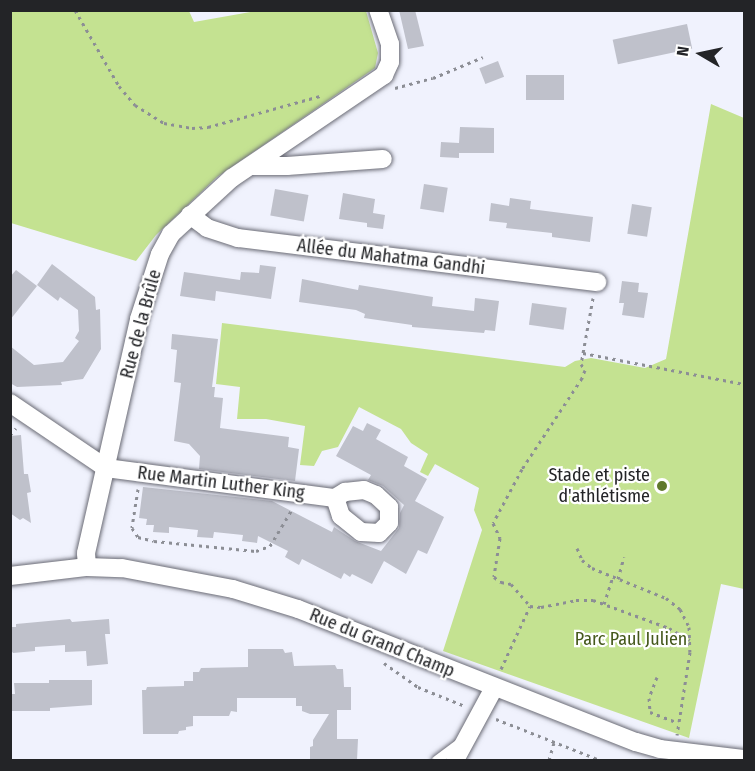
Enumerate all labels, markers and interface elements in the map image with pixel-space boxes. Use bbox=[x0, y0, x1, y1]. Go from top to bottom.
north arrow bbox=[671, 24, 731, 84]
text: N bbox=[673, 45, 693, 57]
street label: Allée du Mahatma Gandhi bbox=[296, 235, 486, 279]
street label: Rue de la Brûle bbox=[116, 267, 166, 381]
street label: Rue Martin Luther King bbox=[136, 462, 306, 504]
place label: Stade et piste d'athlétisme bbox=[548, 465, 650, 508]
marker: Stade et piste d'athlétisme bbox=[655, 479, 669, 493]
street label: Rue du Grand Champ bbox=[306, 604, 458, 682]
park label: Parc Paul Julien bbox=[575, 628, 687, 650]

